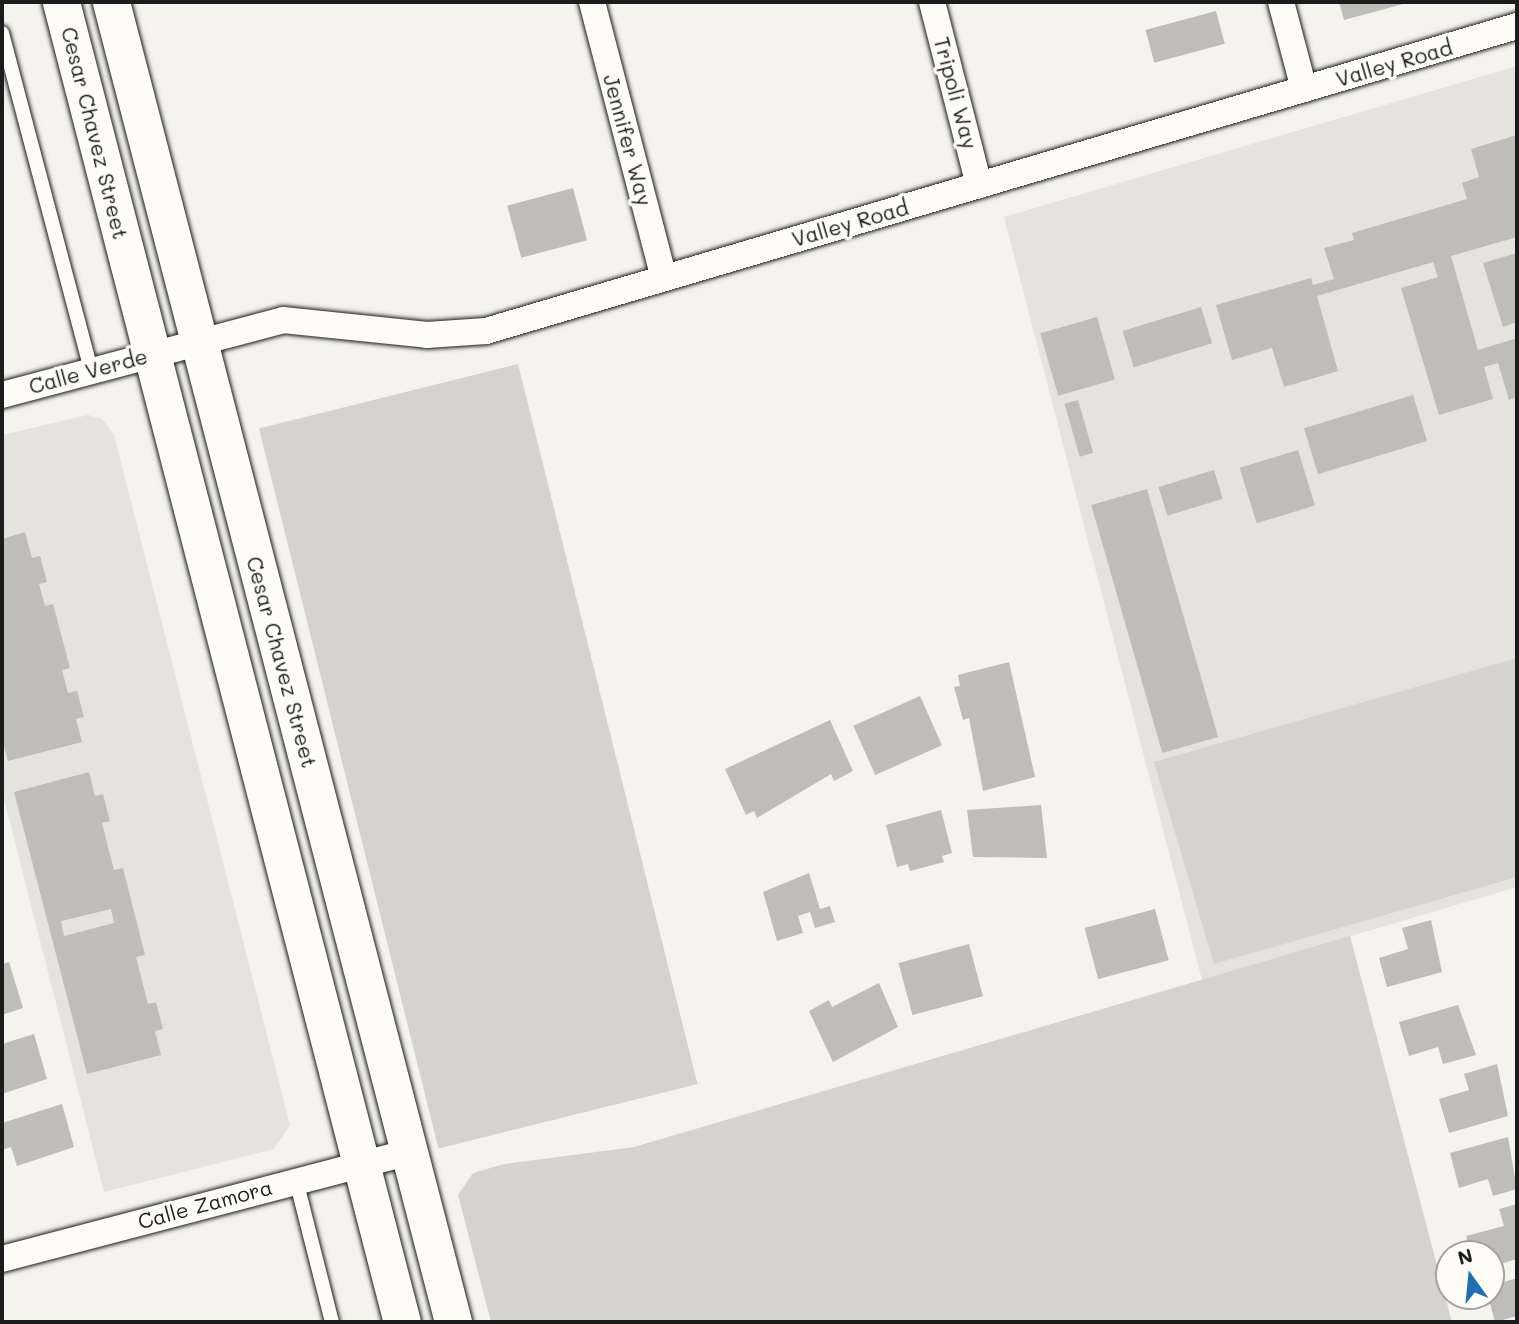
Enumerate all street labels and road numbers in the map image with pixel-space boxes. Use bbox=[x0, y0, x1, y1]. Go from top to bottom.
street label: Cesar Chavez Street bbox=[56, 24, 134, 242]
street label: Tripoli Way bbox=[929, 34, 983, 152]
street label: Valley Road bbox=[1333, 34, 1455, 92]
street label: Jennifer Way bbox=[598, 71, 658, 209]
street label: Valley Road bbox=[789, 194, 911, 252]
street label: Calle Verde bbox=[26, 343, 150, 399]
street label: Cesar Chavez Street bbox=[242, 554, 322, 770]
street label: Calle Zamora bbox=[135, 1174, 275, 1234]

